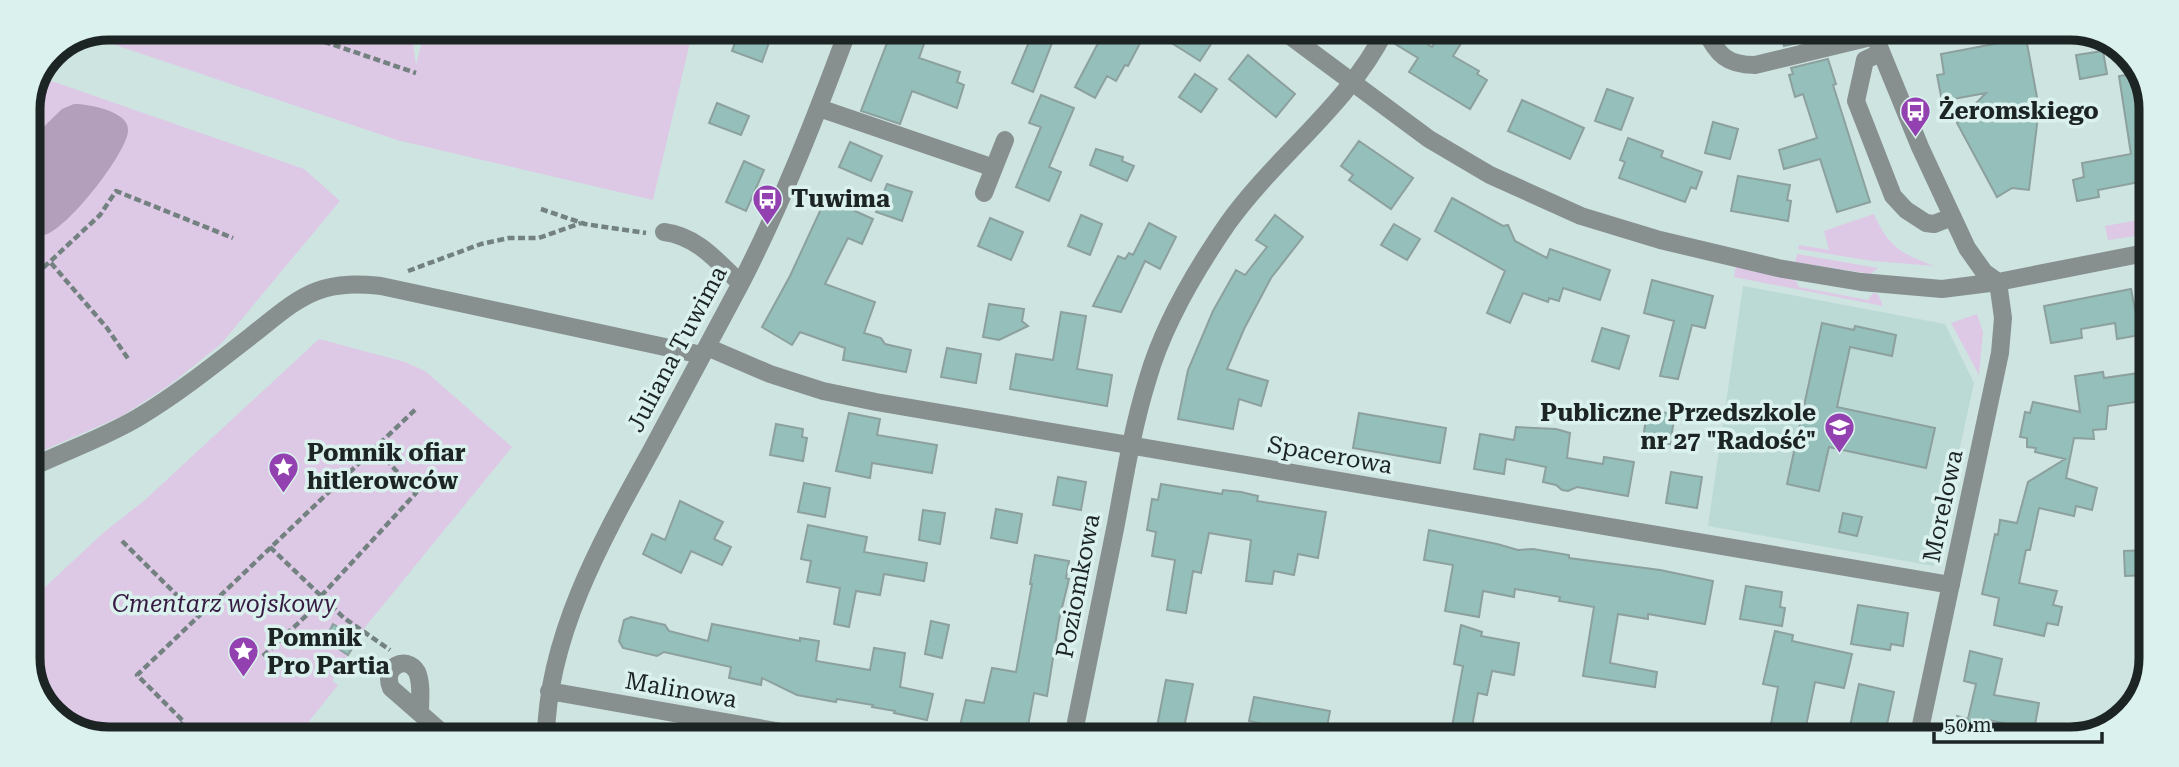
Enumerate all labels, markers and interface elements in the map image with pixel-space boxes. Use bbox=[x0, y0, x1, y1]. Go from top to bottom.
bus stop icon: Żeromskiego bbox=[1899, 94, 1933, 138]
place label: Żeromskiego bbox=[1939, 96, 2099, 125]
bus stop icon: Tuwima bbox=[751, 182, 785, 226]
place label: Tuwima bbox=[791, 185, 890, 213]
street label: Juliana Tuwima bbox=[621, 261, 733, 437]
place label: Publiczne Przedszkole nr 27 "Radość" bbox=[1540, 399, 1816, 455]
school or university icon: Publiczne Przedszkole nr 27 "Radość" bbox=[1822, 410, 1856, 454]
street label: Spacerowa bbox=[1265, 430, 1395, 480]
place label: Pomnik ofiar hitlerowców bbox=[307, 439, 466, 495]
street label: Morelowa bbox=[1917, 447, 1969, 565]
place icon: Pomnik ofiar hitlerowców bbox=[267, 450, 301, 494]
street label: Poziomkowa bbox=[1050, 512, 1106, 660]
park label: Cmentarz wojskowy bbox=[112, 590, 337, 618]
place label: Pomnik Pro Partia bbox=[267, 624, 390, 680]
place icon: Pomnik Pro Partia bbox=[227, 635, 261, 679]
street label: Malinowa bbox=[623, 666, 739, 714]
scale bar bbox=[1934, 700, 2102, 744]
text: 50 m bbox=[1944, 713, 1992, 737]

